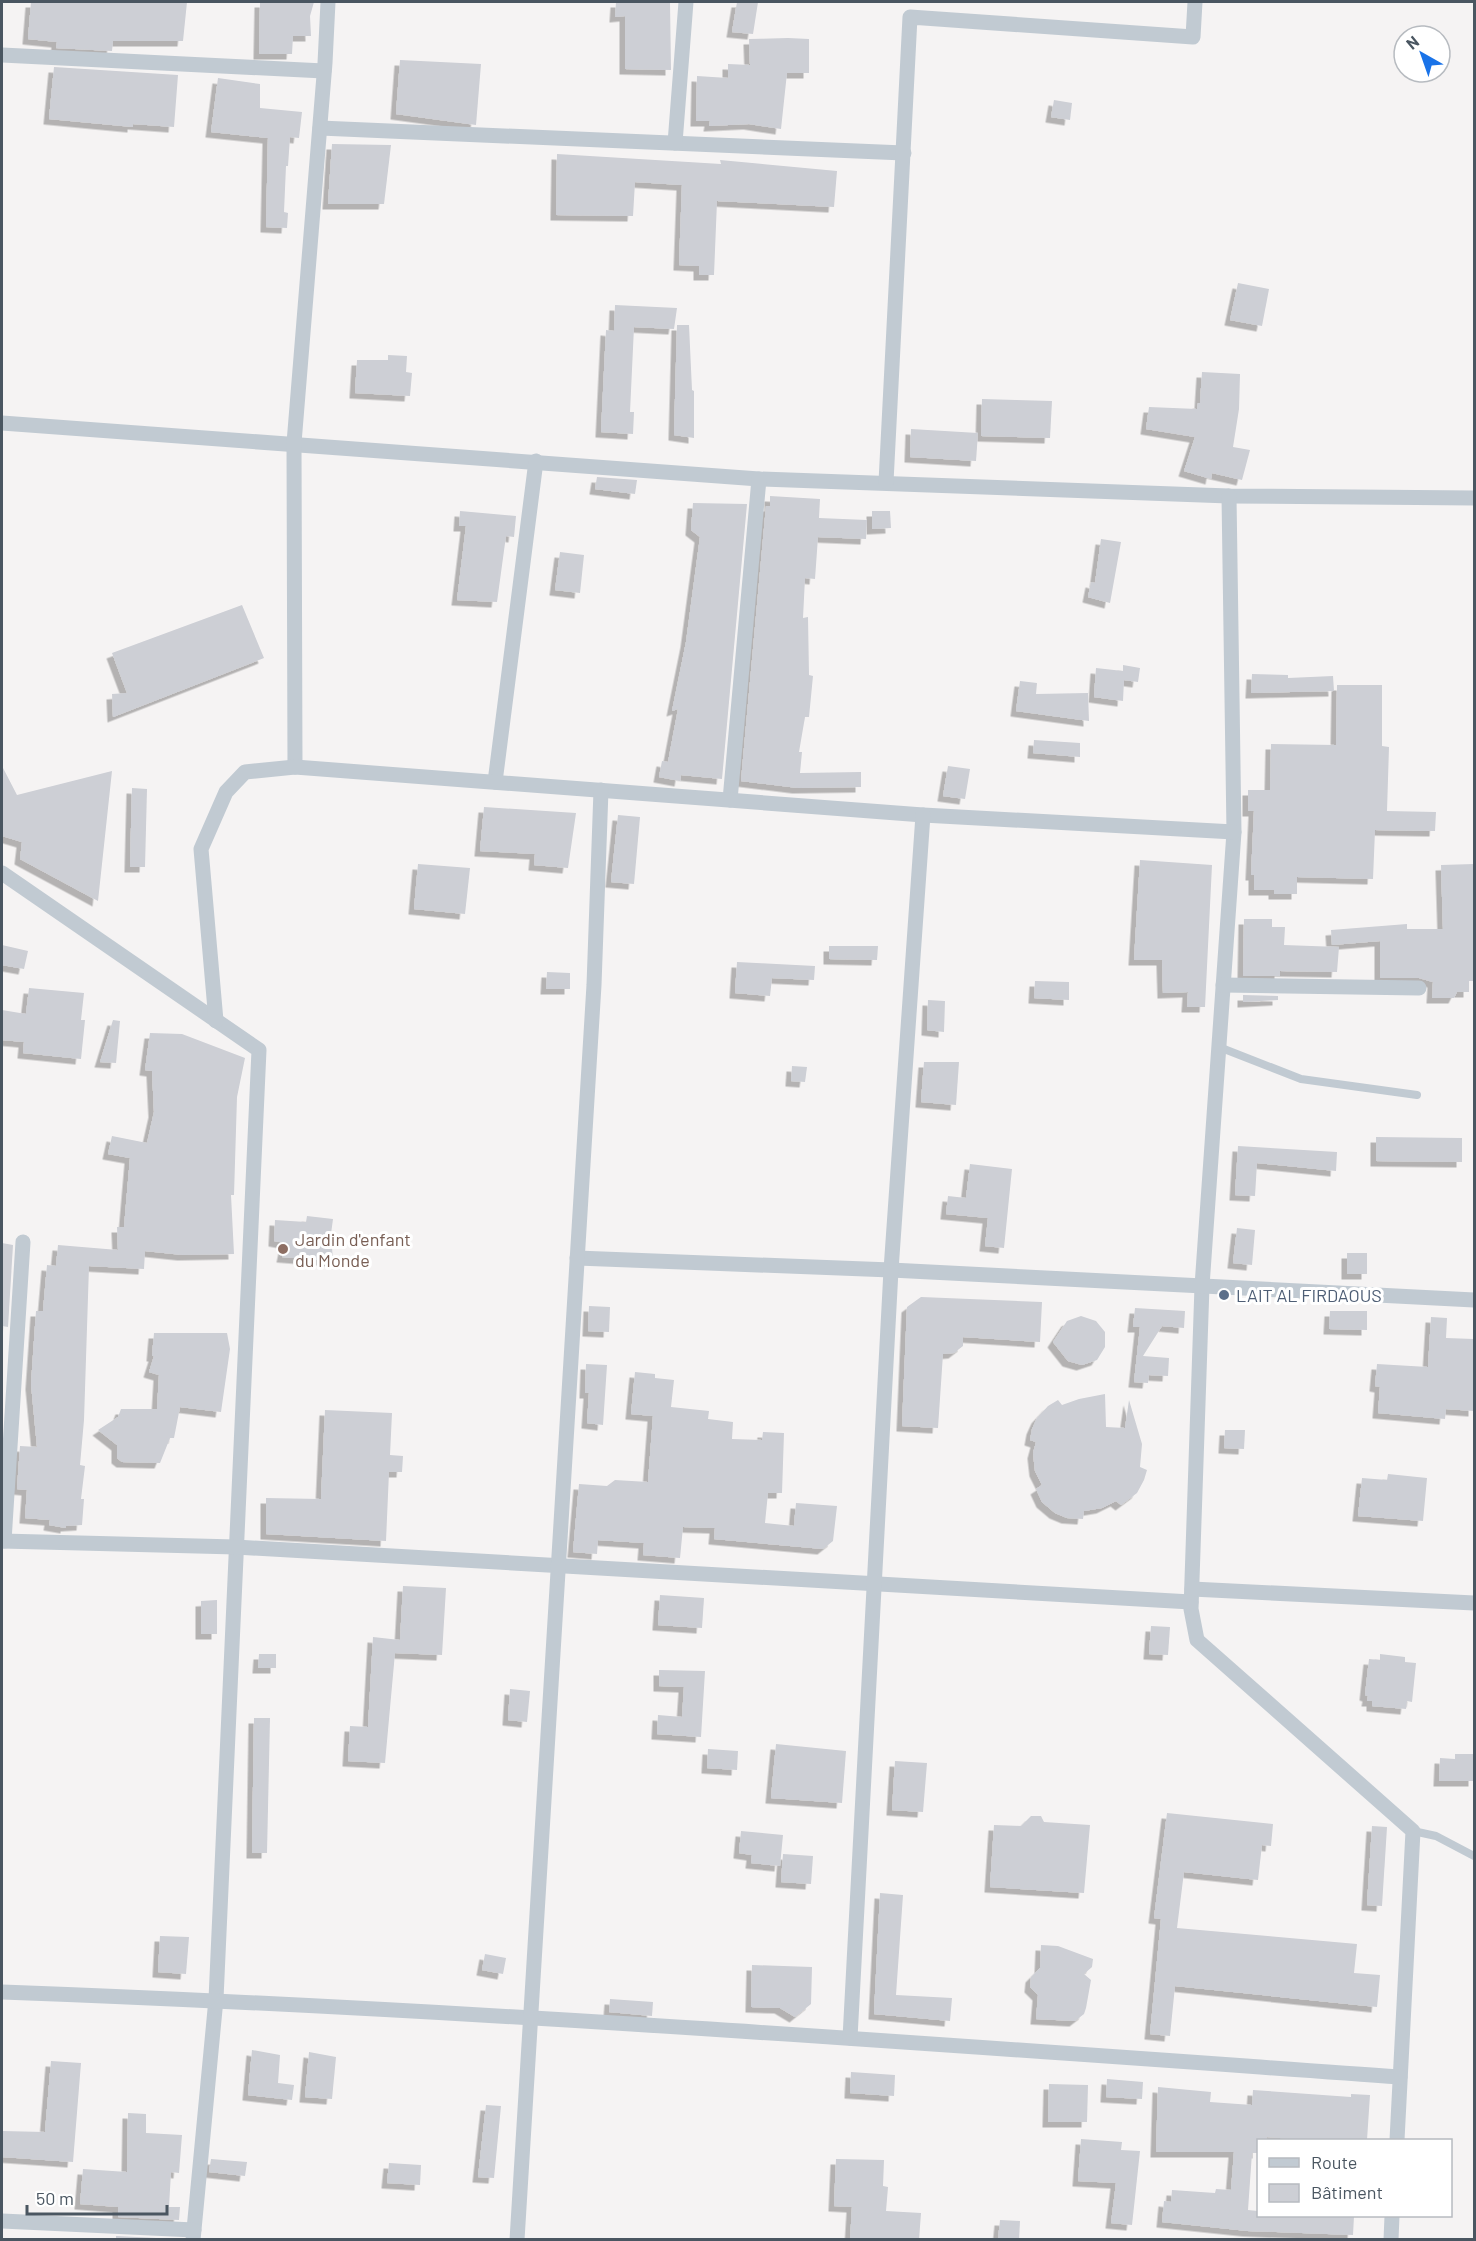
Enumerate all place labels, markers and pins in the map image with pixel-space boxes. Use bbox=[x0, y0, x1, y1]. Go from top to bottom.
place label: Jardin d'enfant du Monde bbox=[295, 1228, 411, 1271]
marker: Jardin d'enfant du Monde bbox=[276, 1242, 290, 1256]
place label: LAIT AL FIRDAOUS bbox=[1236, 1284, 1382, 1306]
marker: LAIT AL FIRDAOUS bbox=[1217, 1288, 1231, 1302]

